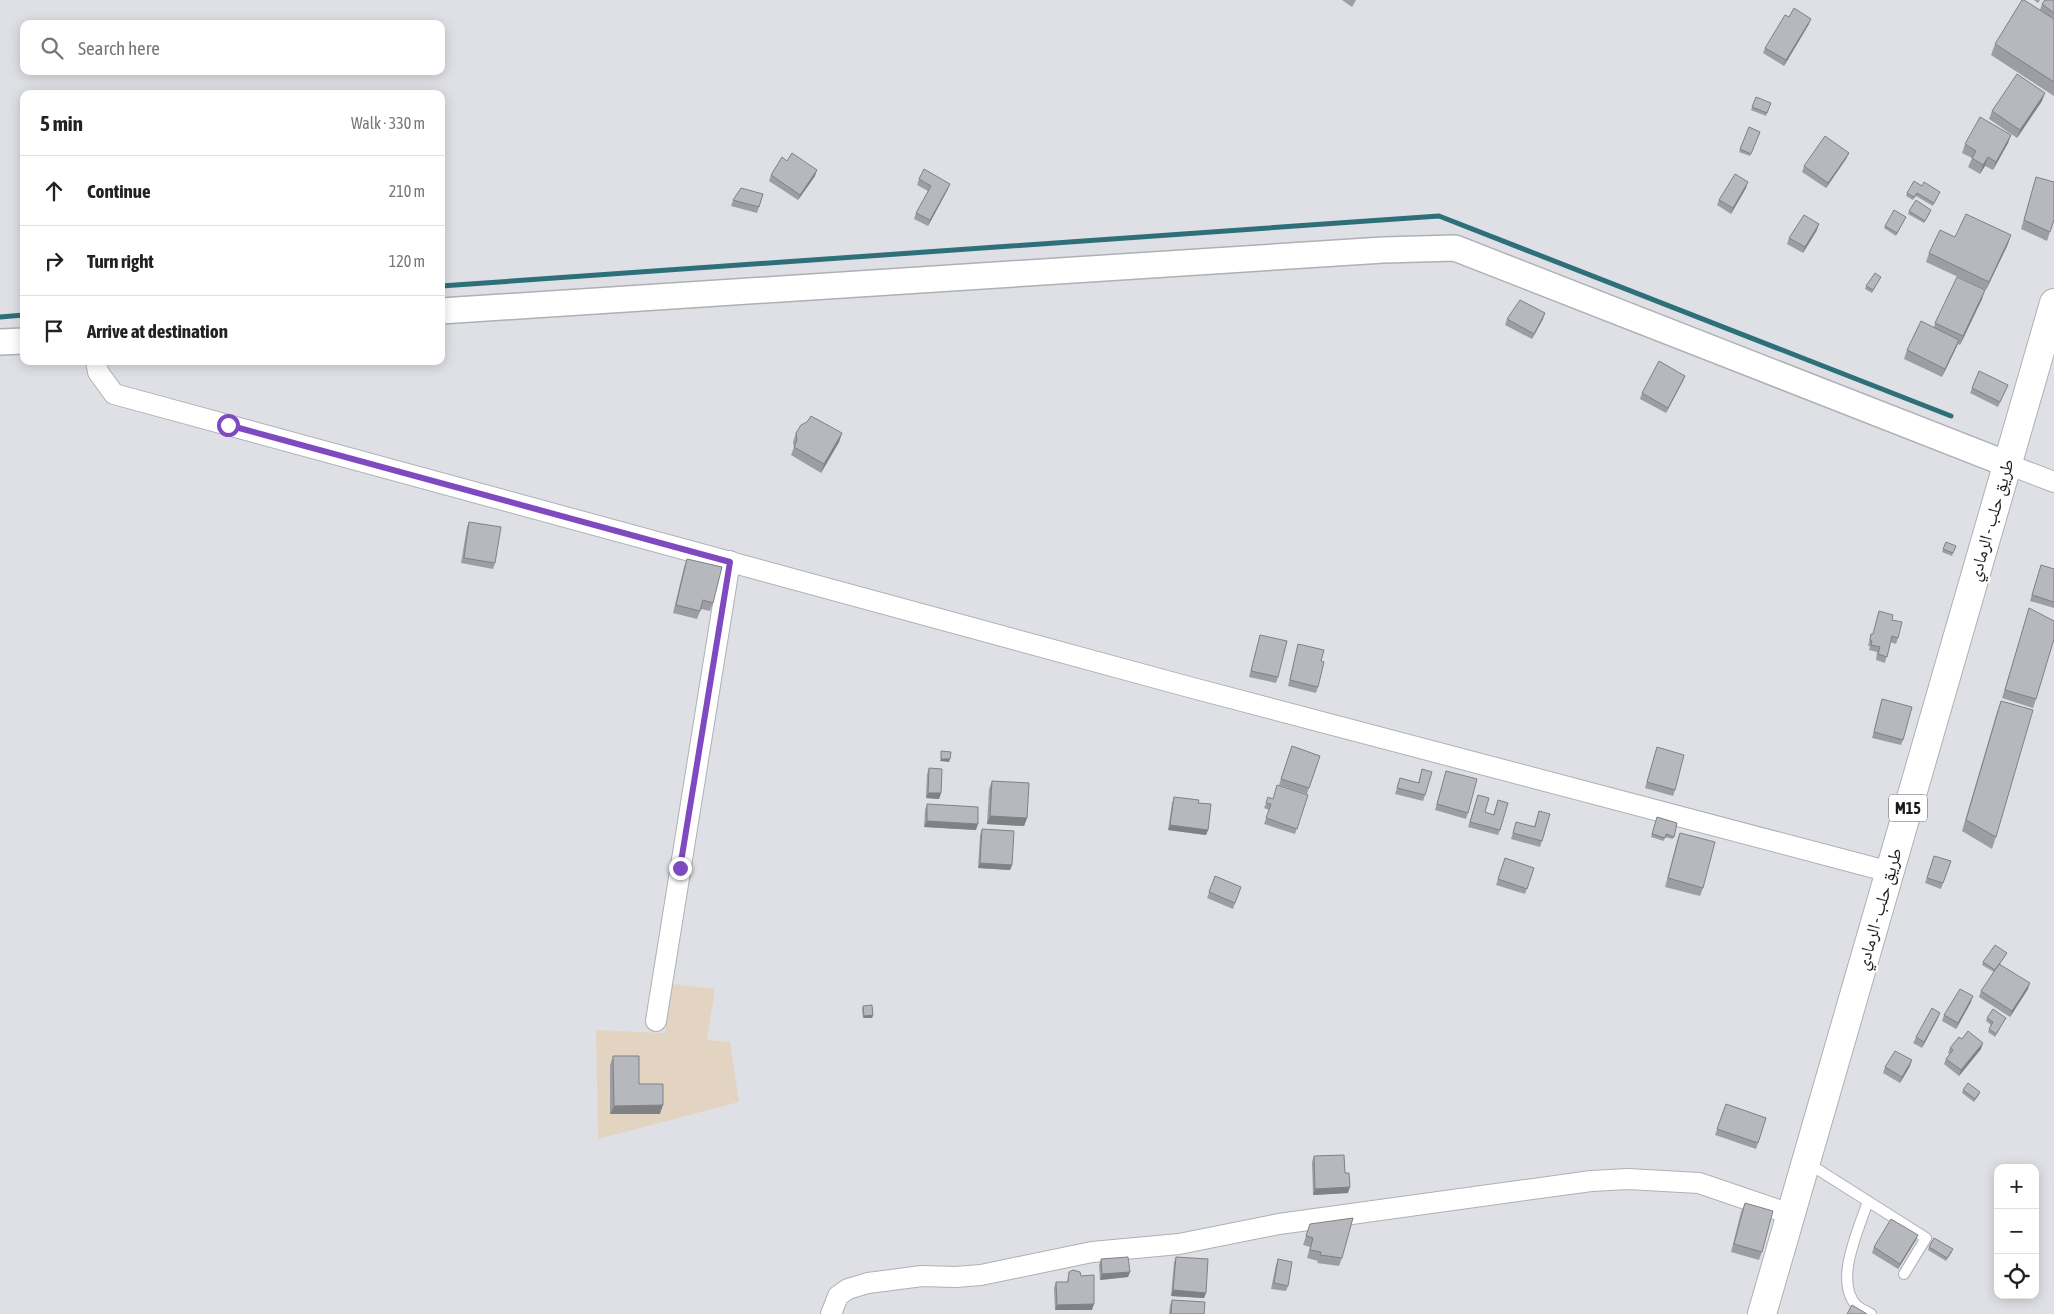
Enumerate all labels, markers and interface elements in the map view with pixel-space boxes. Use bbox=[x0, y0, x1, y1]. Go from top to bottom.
search box bbox=[20, 20, 445, 75]
icon: search bbox=[38, 34, 66, 62]
text: Search here bbox=[78, 37, 160, 59]
text: 5 min bbox=[40, 111, 83, 135]
text: Walk · 330 m bbox=[351, 114, 425, 132]
icon: ahead bbox=[40, 177, 68, 205]
text: Continue bbox=[87, 180, 151, 202]
text: 210 m bbox=[389, 182, 425, 200]
icon: right bbox=[40, 247, 68, 275]
text: Turn right bbox=[87, 250, 154, 272]
text: 120 m bbox=[389, 252, 425, 270]
icon: arrive bbox=[40, 317, 68, 345]
text: Arrive at destination bbox=[87, 320, 228, 342]
route start bbox=[217, 414, 240, 437]
street label: طريق حلب - الرمادي bbox=[1963, 456, 2022, 585]
road number: M15 bbox=[1889, 794, 1927, 821]
street label: طريق حلب - الرمادي bbox=[1851, 845, 1910, 974]
route end bbox=[669, 857, 692, 880]
map controls bbox=[1994, 1164, 2039, 1299]
button: + bbox=[1994, 1164, 2039, 1209]
button: − bbox=[1994, 1209, 2039, 1254]
button: locate bbox=[1994, 1254, 2039, 1299]

